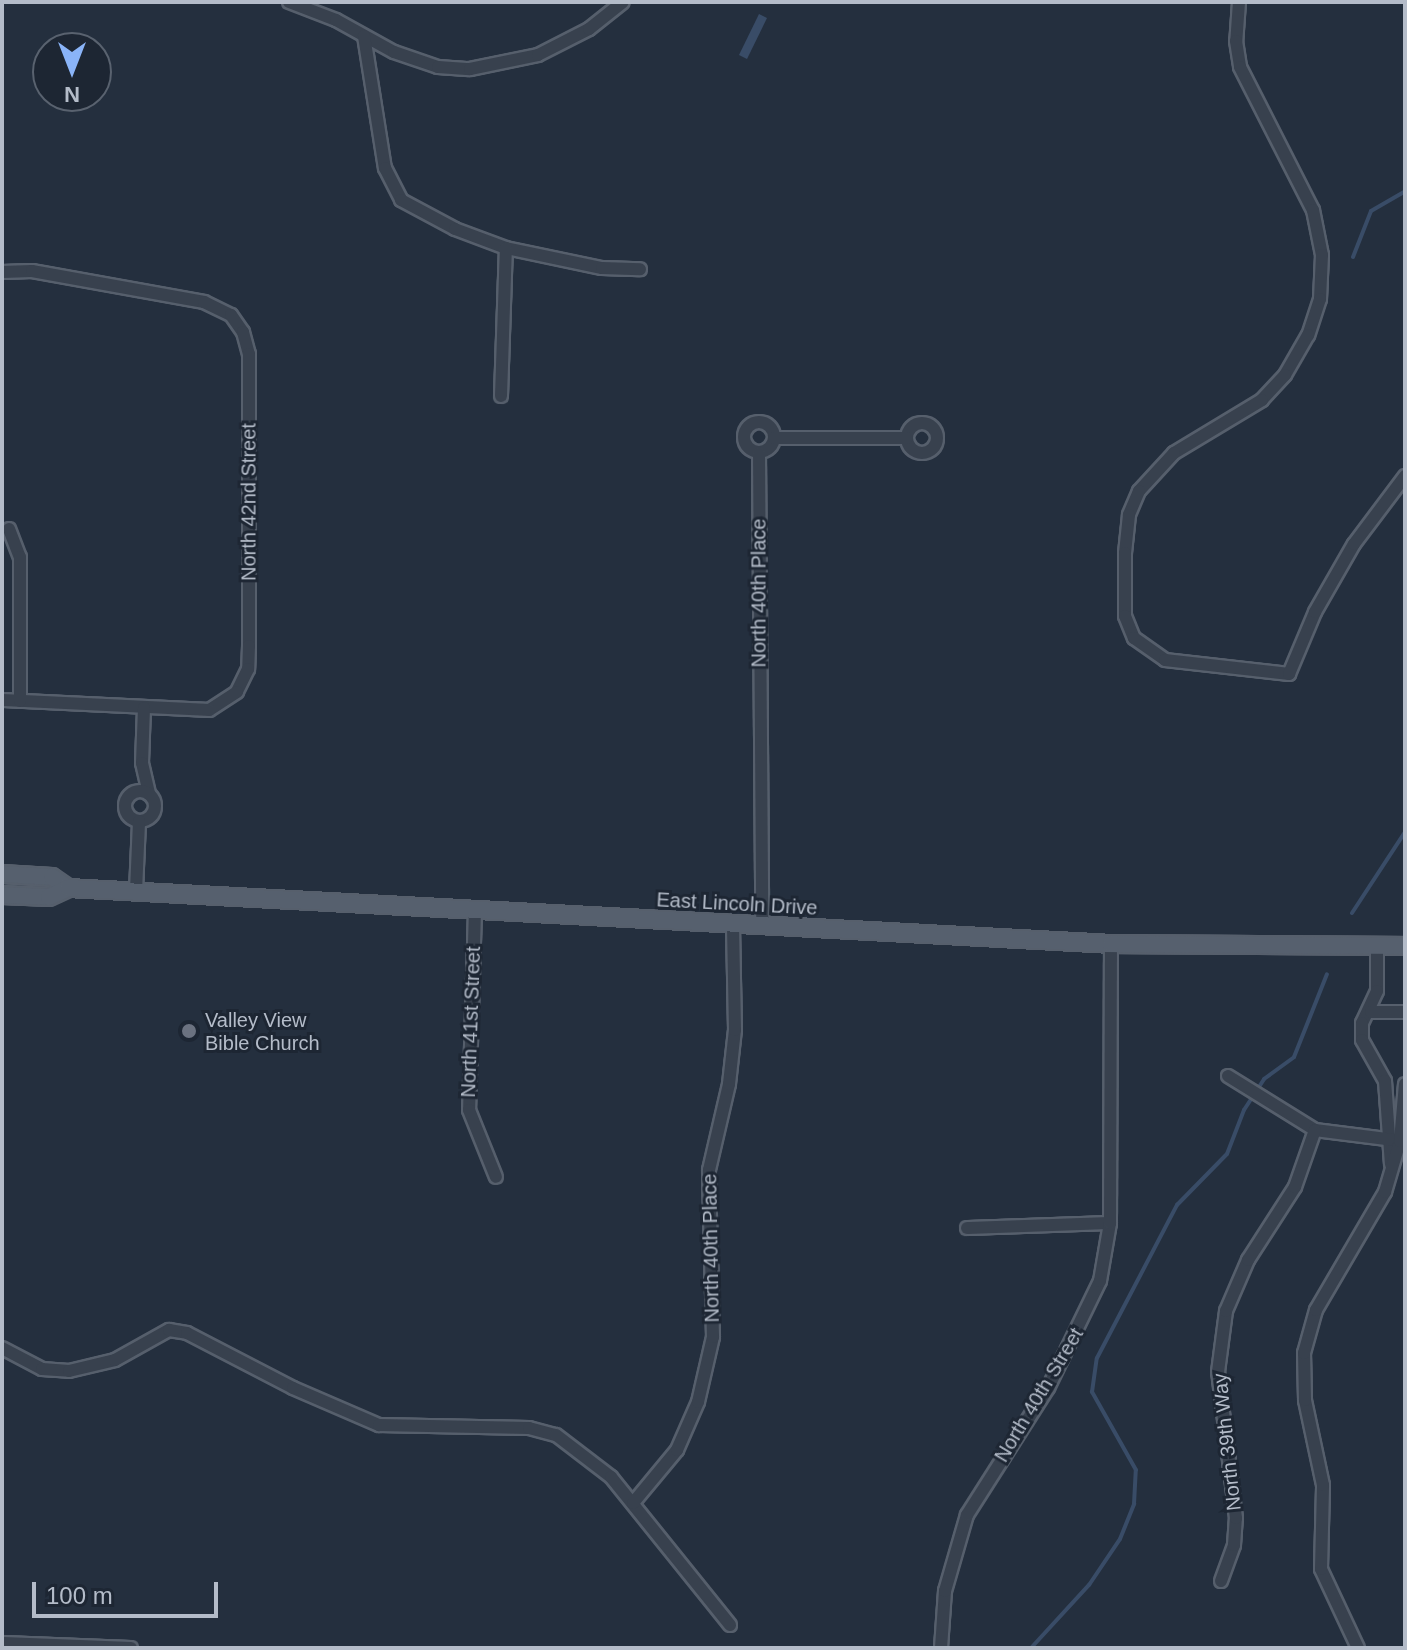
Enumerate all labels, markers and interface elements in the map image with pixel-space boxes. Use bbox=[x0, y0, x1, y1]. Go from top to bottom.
north arrow bbox=[32, 32, 112, 112]
text: N bbox=[64, 82, 80, 107]
street label: North 42nd Street bbox=[237, 423, 261, 581]
street label: North 40th Place bbox=[747, 519, 771, 667]
street label: East Lincoln Drive bbox=[656, 888, 818, 920]
street label: North 41st Street bbox=[456, 946, 486, 1098]
place label: Valley View Bible Church bbox=[205, 1008, 320, 1055]
marker: Valley View Bible Church bbox=[180, 1022, 198, 1040]
street label: North 40th Place bbox=[698, 1173, 724, 1323]
street label: North 40th Street bbox=[989, 1324, 1089, 1466]
street label: North 39th Way bbox=[1208, 1372, 1246, 1512]
scale bar bbox=[36, 1566, 222, 1616]
text: 100 m bbox=[46, 1582, 113, 1609]

